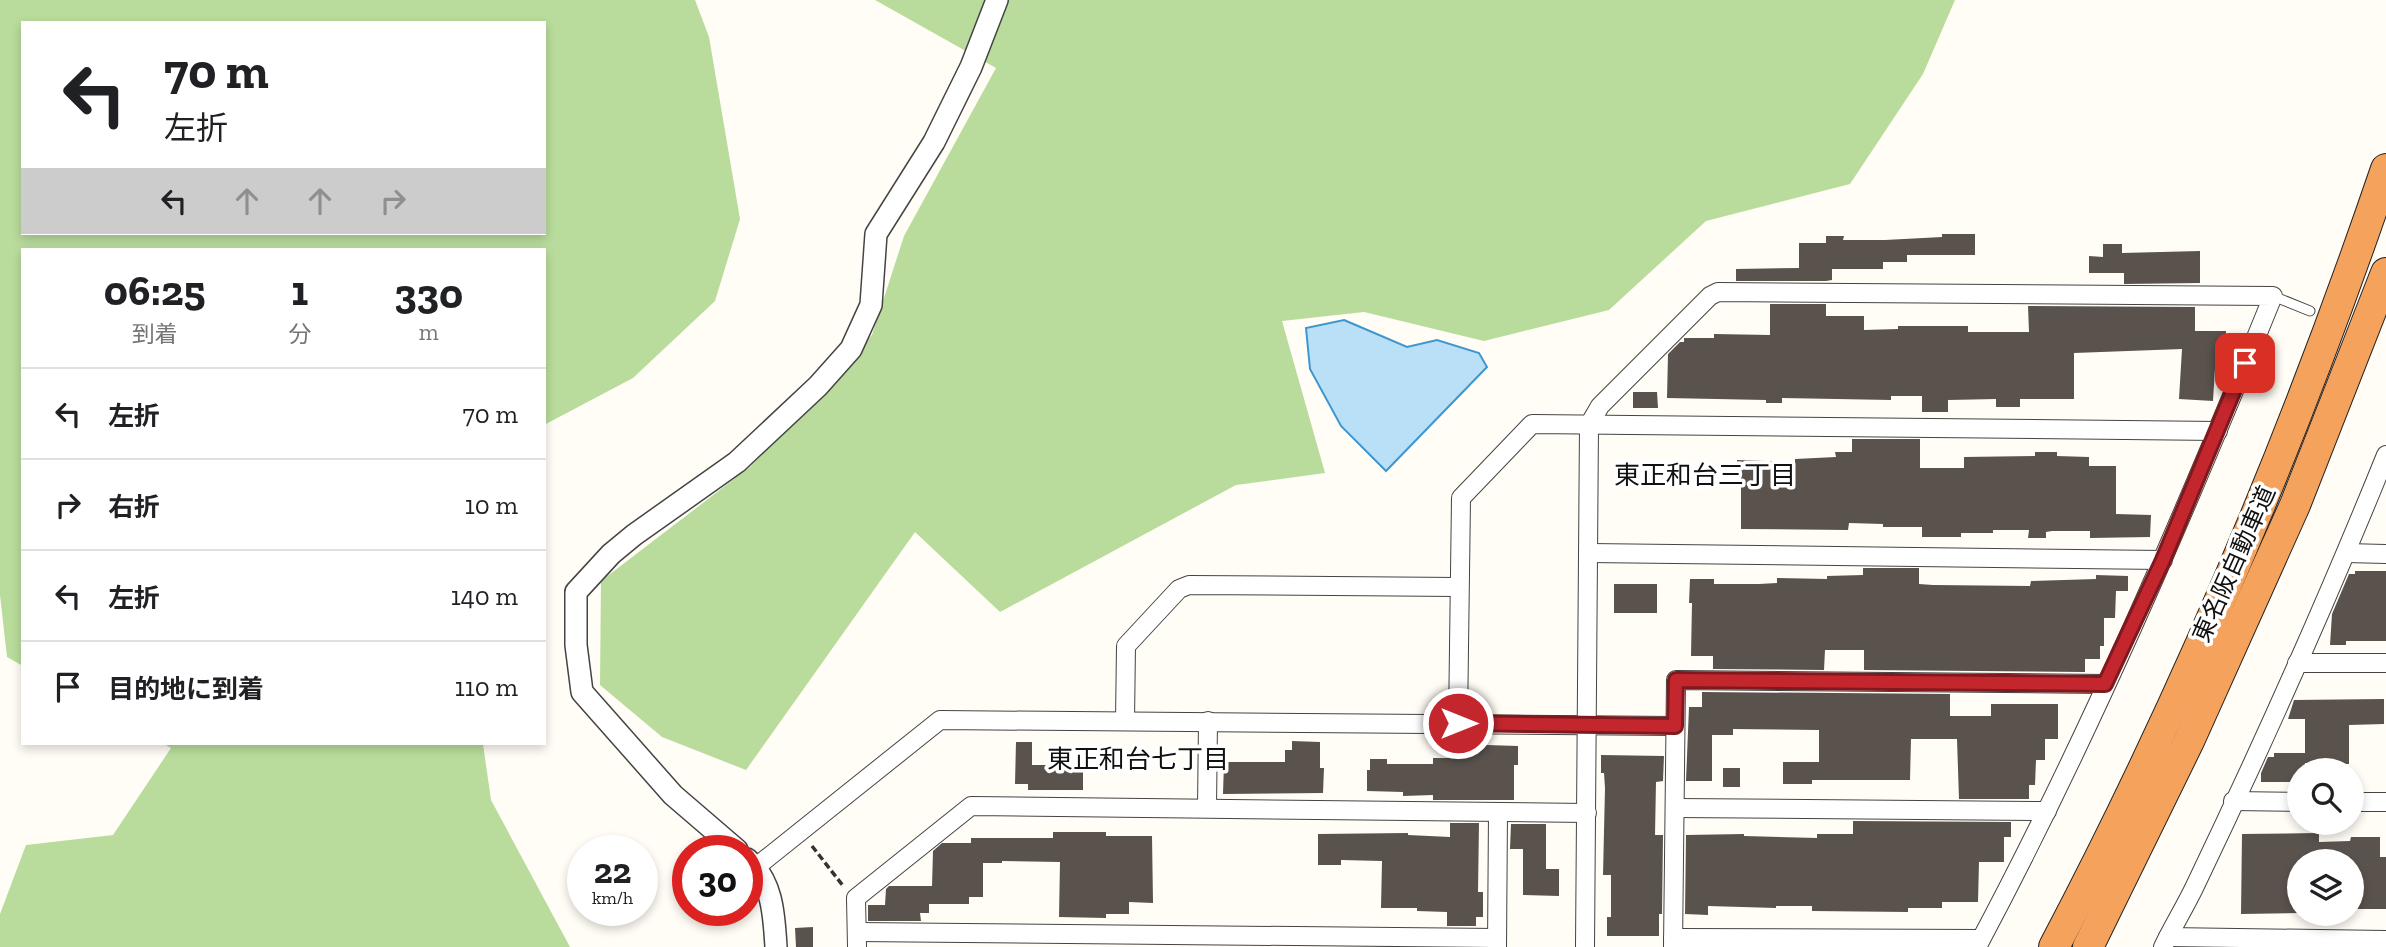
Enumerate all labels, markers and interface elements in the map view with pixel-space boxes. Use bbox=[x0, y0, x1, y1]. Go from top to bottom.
text: 70 m bbox=[164, 42, 269, 101]
icon: left bbox=[49, 49, 140, 140]
text: 左折 bbox=[164, 109, 228, 147]
icon: left bbox=[155, 182, 193, 220]
icon: ahead bbox=[228, 182, 266, 220]
icon: ahead bbox=[301, 182, 339, 220]
icon: right bbox=[374, 182, 412, 220]
text: 06:25 bbox=[104, 265, 205, 316]
text: 1 bbox=[291, 265, 308, 316]
text: 330 bbox=[394, 268, 463, 319]
text: m bbox=[419, 318, 439, 346]
text: 到着 bbox=[132, 320, 178, 348]
text: 分 bbox=[288, 320, 311, 348]
pin bbox=[2215, 333, 2275, 393]
icon: arrive bbox=[2226, 344, 2264, 382]
icon: left bbox=[49, 395, 87, 433]
text: 70 m bbox=[462, 398, 518, 430]
text: 左折 bbox=[108, 400, 160, 432]
district label: 東正和台三丁目 bbox=[1614, 459, 1796, 491]
street label: 東名阪自動車道 bbox=[2186, 481, 2281, 646]
icon: right bbox=[49, 486, 87, 524]
text: 10 m bbox=[465, 489, 518, 521]
text: 右折 bbox=[108, 491, 160, 523]
icon: left bbox=[49, 577, 87, 615]
text: 140 m bbox=[451, 580, 518, 612]
text: 左折 bbox=[108, 582, 160, 614]
icon: arrive bbox=[49, 668, 87, 706]
text: 110 m bbox=[455, 671, 518, 703]
text: 目的地に到着 bbox=[108, 673, 264, 705]
position arrow bbox=[1421, 686, 1495, 760]
district label: 東正和台七丁目 bbox=[1047, 743, 1229, 775]
map controls bbox=[2287, 758, 2364, 926]
button: search bbox=[2287, 758, 2364, 835]
speed limit sign: 30 bbox=[672, 835, 763, 926]
button: layers bbox=[2287, 849, 2364, 926]
text: 22 bbox=[594, 850, 631, 892]
text: km/h bbox=[592, 887, 633, 909]

